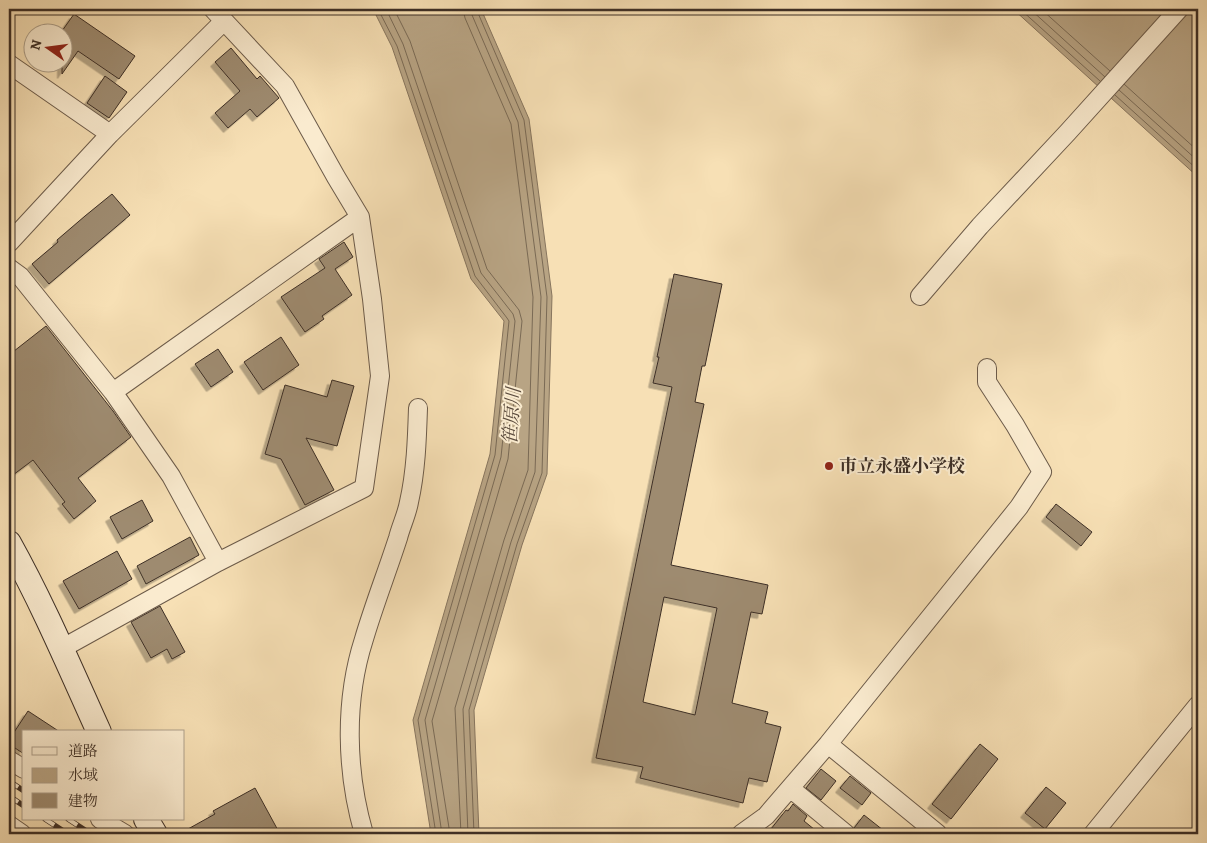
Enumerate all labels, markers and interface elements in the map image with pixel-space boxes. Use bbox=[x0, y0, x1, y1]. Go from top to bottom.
north arrow bbox=[22, 22, 72, 72]
text: N bbox=[25, 38, 46, 52]
water label: 笹原川 bbox=[497, 385, 527, 445]
place label: 市立永盛小学校 bbox=[839, 454, 965, 478]
marker: 市立永盛小学校 bbox=[823, 460, 835, 472]
legend bbox=[22, 730, 185, 820]
text: 道路 bbox=[68, 741, 98, 761]
text: 水域 bbox=[68, 765, 98, 785]
text: 建物 bbox=[68, 791, 98, 811]

